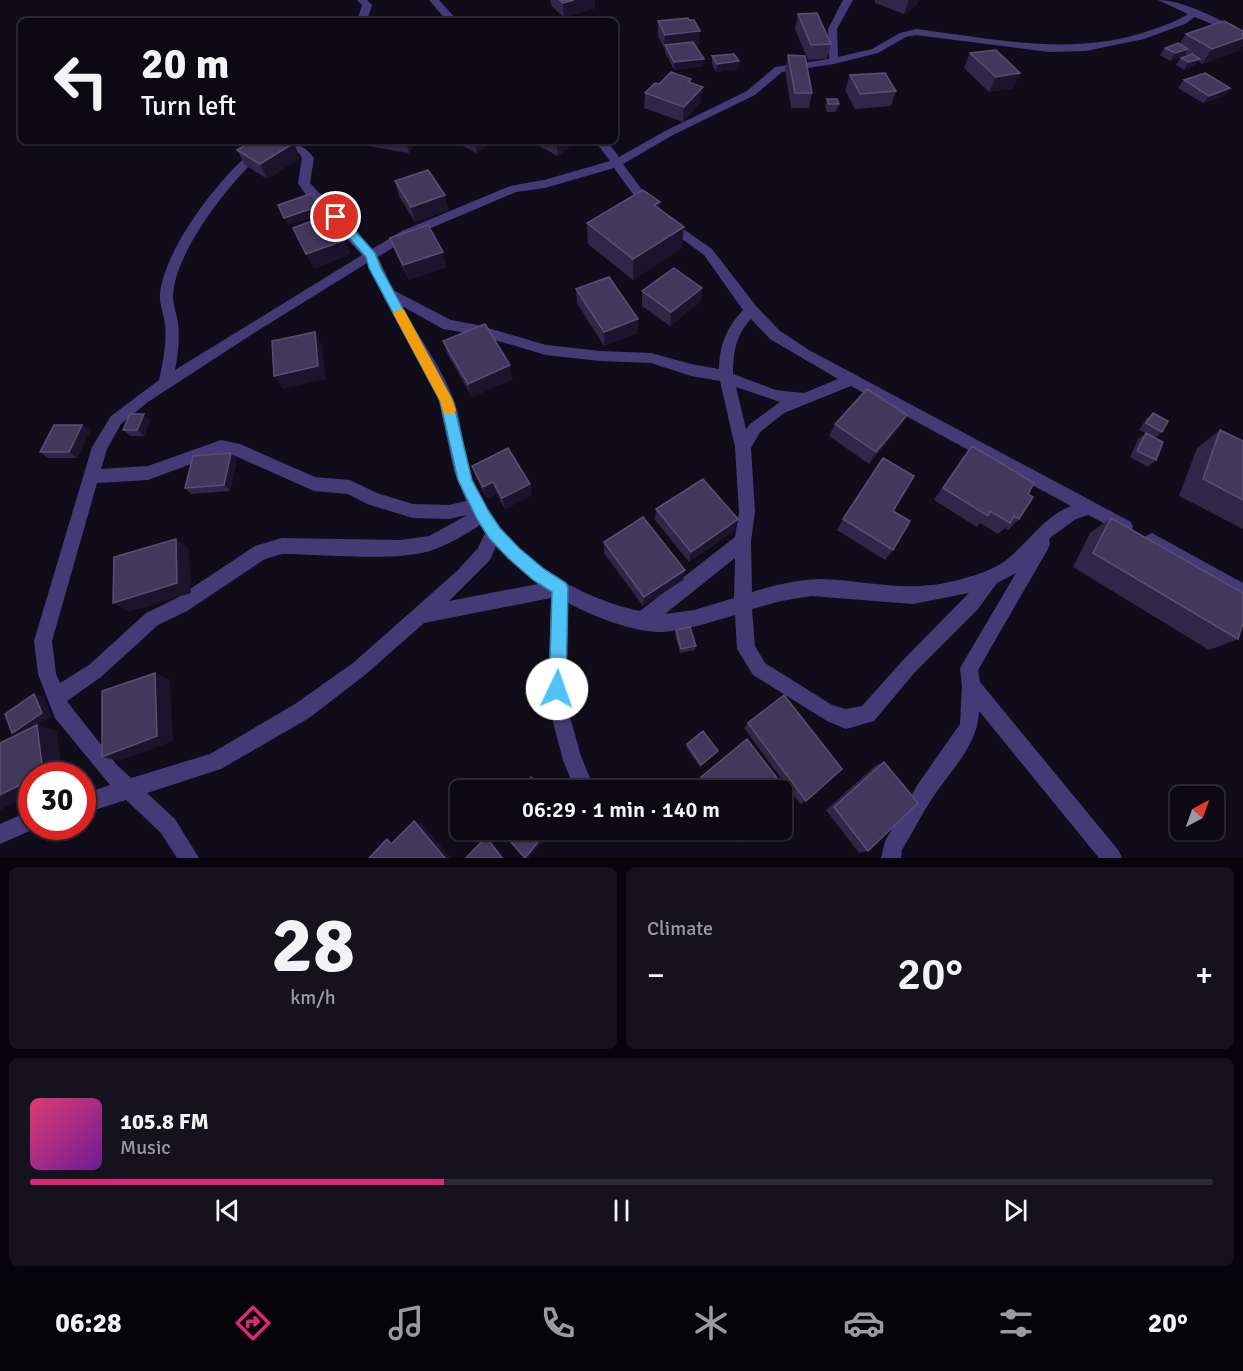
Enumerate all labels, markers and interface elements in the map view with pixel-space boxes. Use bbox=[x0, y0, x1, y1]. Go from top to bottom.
text: 20 m bbox=[141, 39, 230, 90]
icon: left bbox=[42, 42, 120, 120]
text: Turn left bbox=[141, 90, 236, 123]
pin bbox=[310, 191, 361, 242]
icon: arrive bbox=[319, 200, 352, 233]
position arrow bbox=[525, 657, 589, 721]
speed limit sign: 30 bbox=[18, 762, 96, 840]
north arrow bbox=[1170, 786, 1224, 840]
map controls bbox=[1170, 786, 1224, 840]
text: 06:29 · 1 min · 140 m bbox=[522, 796, 720, 823]
text: 28 bbox=[271, 898, 355, 994]
text: Climate bbox=[647, 916, 713, 941]
text: 20° bbox=[897, 947, 963, 1002]
text: − bbox=[647, 955, 665, 996]
text: + bbox=[1195, 955, 1213, 996]
text: km/h bbox=[290, 985, 336, 1010]
text: 105.8 FM bbox=[120, 1108, 209, 1135]
text: Music bbox=[120, 1135, 171, 1160]
icon: previous bbox=[211, 1194, 244, 1227]
icon: pause bbox=[605, 1194, 638, 1227]
icon: next bbox=[999, 1194, 1032, 1227]
icon: directions bbox=[232, 1302, 274, 1344]
icon: music bbox=[385, 1302, 427, 1344]
icon: phone bbox=[537, 1302, 579, 1344]
icon: climate bbox=[690, 1302, 732, 1344]
icon: car bbox=[843, 1302, 885, 1344]
icon: filters bbox=[995, 1302, 1037, 1344]
text: 06:28 bbox=[55, 1307, 122, 1340]
text: 20° bbox=[1148, 1307, 1188, 1340]

